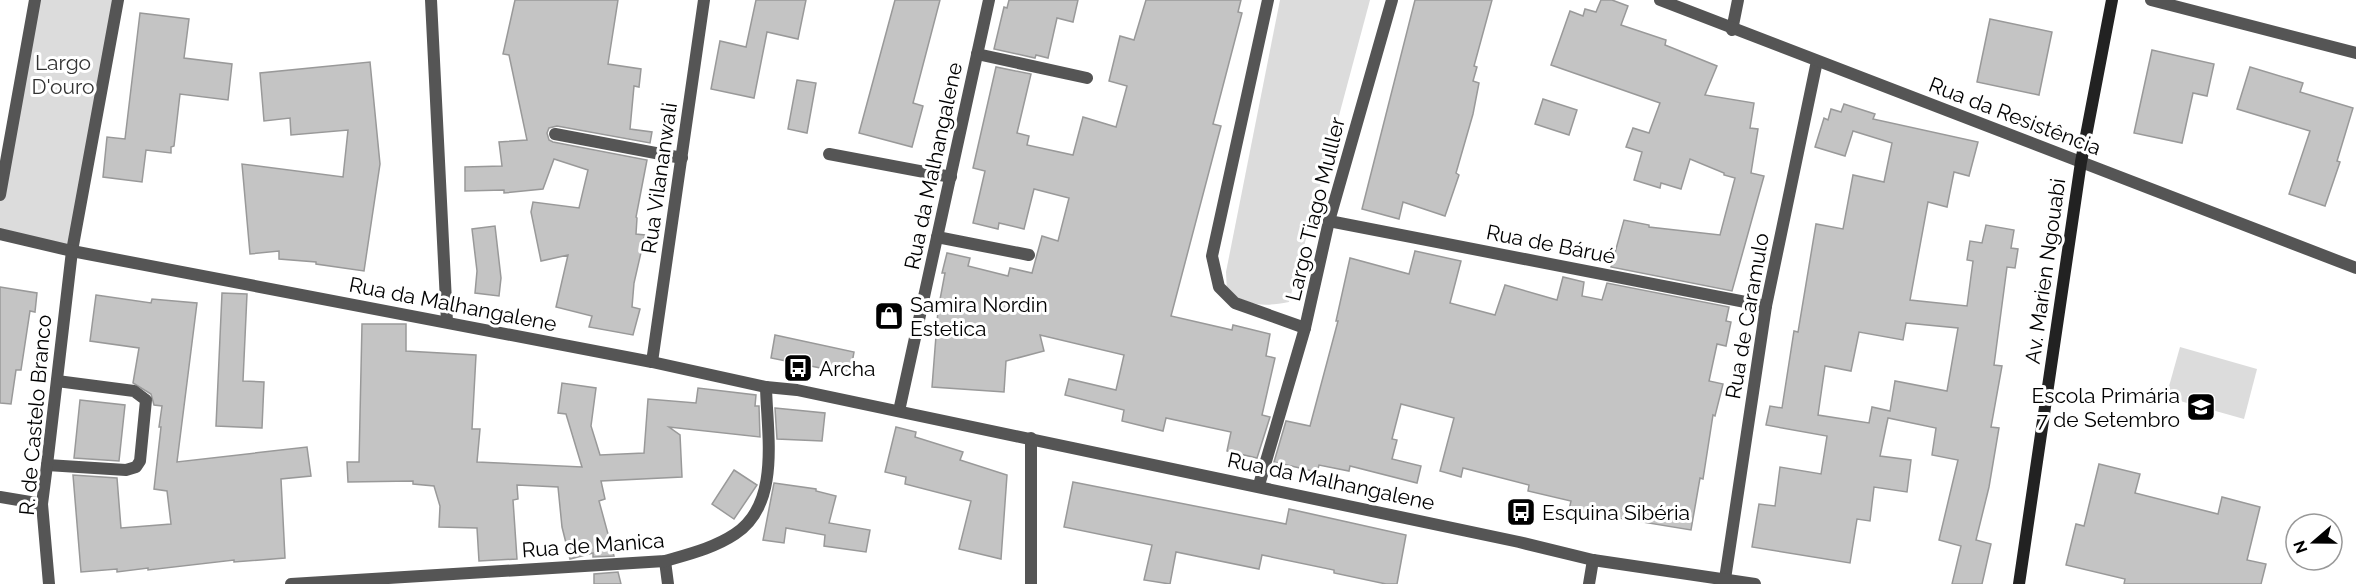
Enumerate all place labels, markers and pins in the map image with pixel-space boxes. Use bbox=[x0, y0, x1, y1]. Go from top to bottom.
place label: Samira Nordin Estetica bbox=[910, 292, 1048, 341]
shop icon: Samira Nordin Estetica bbox=[873, 300, 905, 332]
bus stop icon: Archa bbox=[782, 352, 814, 384]
place label: Archa bbox=[819, 356, 875, 381]
place label: Escola Primária 7 de Setembro bbox=[2032, 383, 2180, 432]
school or university icon: Escola Primária 7 de Setembro bbox=[2185, 391, 2217, 423]
bus stop icon: Esquina Sibéria bbox=[1505, 496, 1537, 528]
place label: Esquina Sibéria bbox=[1542, 500, 1690, 525]

